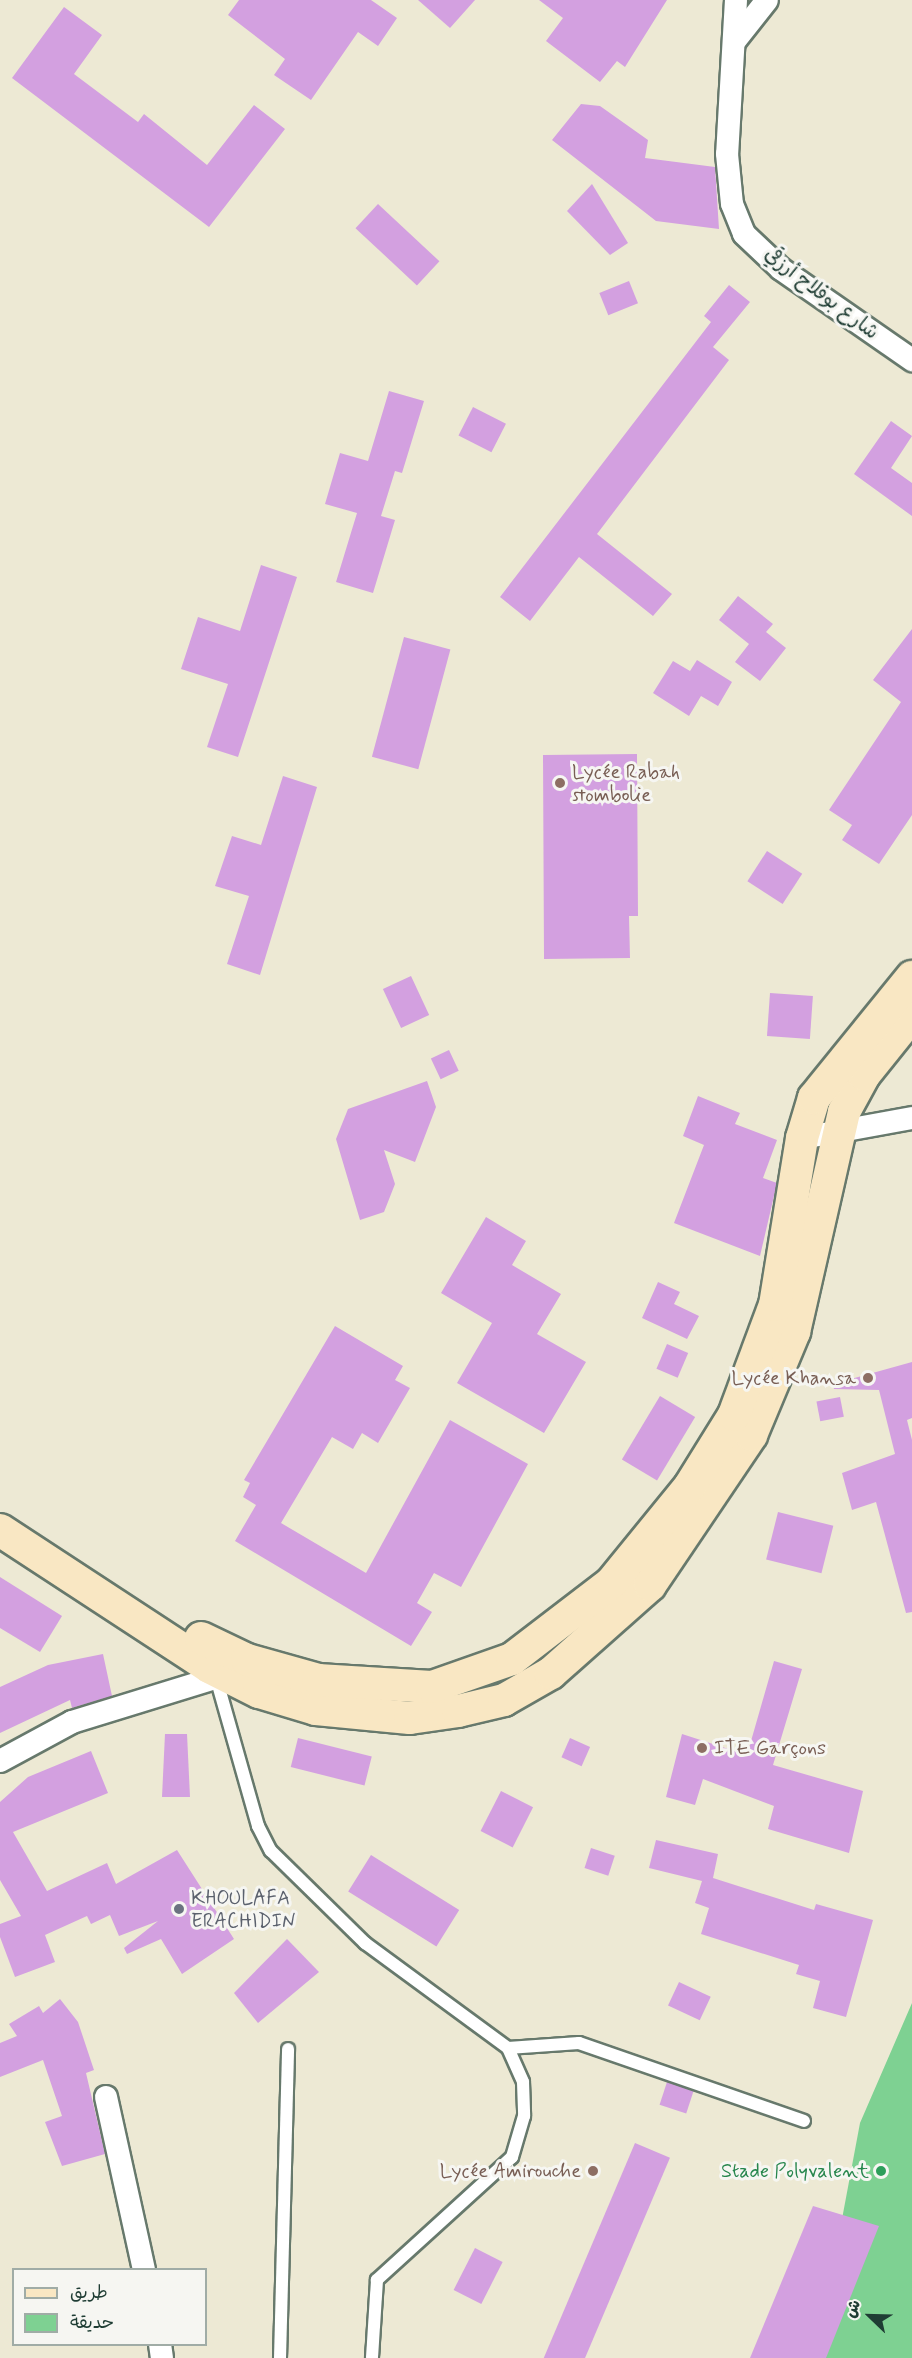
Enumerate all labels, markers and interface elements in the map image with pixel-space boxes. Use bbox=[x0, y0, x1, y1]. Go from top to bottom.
street label: شارع بوفلاح أرزقي bbox=[759, 243, 883, 345]
place label: Lycée Rabah stombolie bbox=[572, 760, 678, 807]
marker: Lycée Rabah stombolie bbox=[553, 776, 567, 790]
place label: Lycée Khansa bbox=[733, 1366, 856, 1390]
marker: Lycée Khansa bbox=[861, 1371, 875, 1385]
place label: ITE Garçons bbox=[714, 1736, 822, 1760]
marker: ITE Garçons bbox=[695, 1741, 709, 1755]
place label: KHOULAFA ERACHIDIN bbox=[191, 1886, 296, 1933]
marker: KHOULAFA ERACHIDIN bbox=[172, 1902, 186, 1916]
place label: Lycée Amirouche bbox=[439, 2159, 581, 2183]
place label: Stade Polyvalent bbox=[723, 2159, 869, 2183]
marker: Lycée Amirouche bbox=[586, 2164, 600, 2178]
marker: Stade Polyvalent bbox=[874, 2164, 888, 2178]
legend bbox=[12, 2268, 207, 2346]
text: طريق bbox=[70, 2281, 108, 2305]
north arrow bbox=[840, 2286, 900, 2346]
text: ش bbox=[840, 2297, 866, 2321]
text: حديقة bbox=[70, 2311, 114, 2335]

